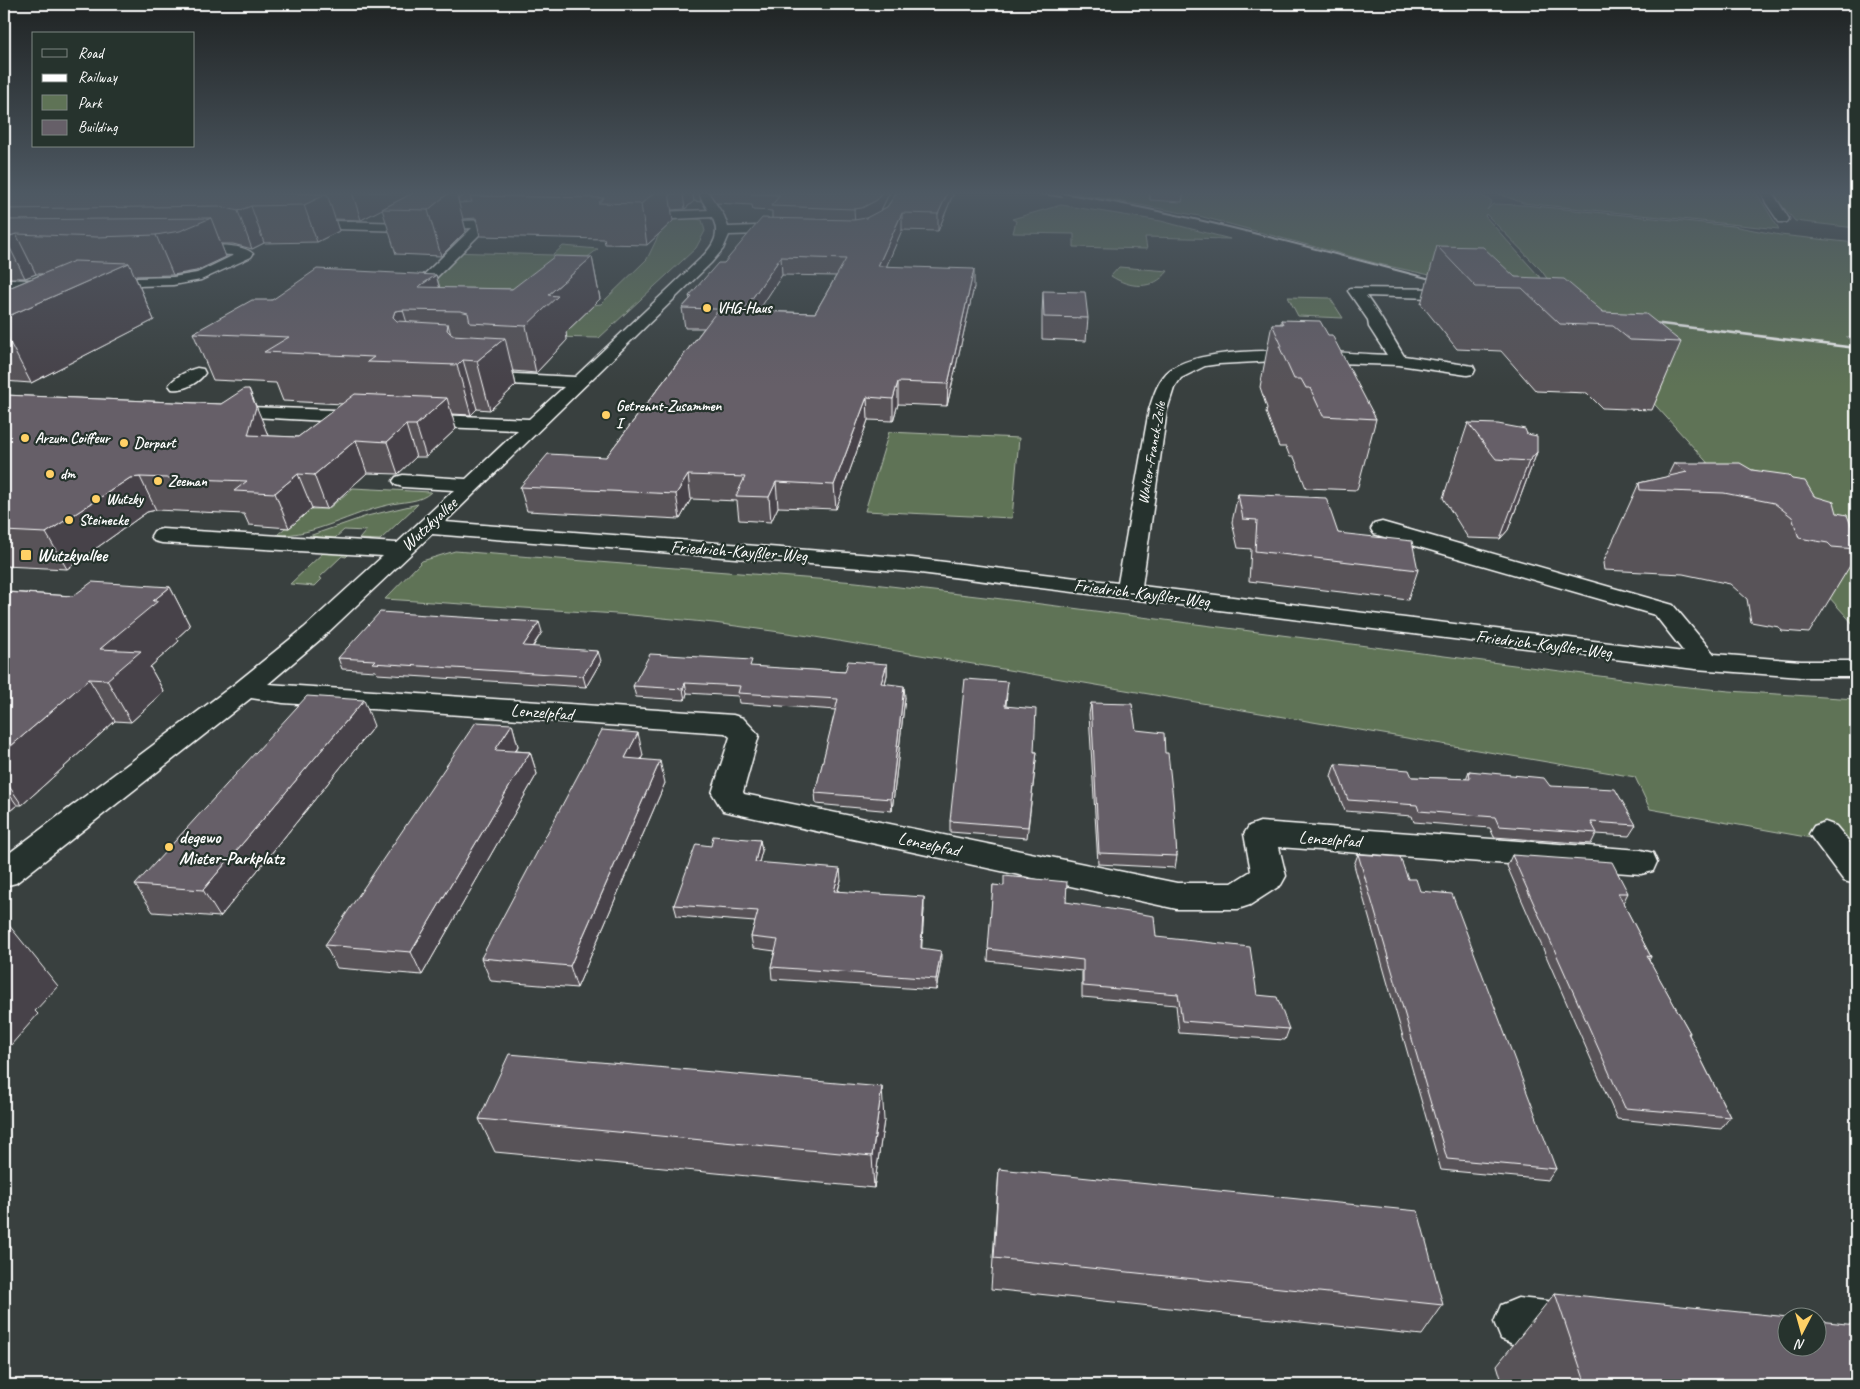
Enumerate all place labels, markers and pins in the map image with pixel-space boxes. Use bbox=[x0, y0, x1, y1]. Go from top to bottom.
place label: VHG-Haus bbox=[717, 299, 773, 318]
marker: VHG-Haus bbox=[701, 302, 713, 314]
place label: Getrennt-Zusammen I bbox=[616, 397, 722, 433]
marker: Getrennt-Zusammen I bbox=[600, 409, 612, 421]
place label: Arzum Coiffeur bbox=[35, 429, 111, 448]
marker: Arzum Coiffeur bbox=[19, 432, 31, 444]
place label: Derpart bbox=[134, 434, 178, 453]
marker: Derpart bbox=[118, 437, 130, 449]
place label: dm bbox=[60, 465, 76, 484]
marker: dm bbox=[44, 468, 56, 480]
place label: Zeeman bbox=[168, 472, 208, 491]
marker: Zeeman bbox=[152, 475, 164, 487]
place label: Wutzky bbox=[106, 490, 145, 509]
marker: Wutzky bbox=[90, 493, 102, 505]
place label: Steinecke bbox=[79, 511, 130, 530]
marker: Steinecke bbox=[63, 514, 75, 526]
place label: Wutzkyallee bbox=[37, 544, 109, 566]
marker: Wutzkyallee bbox=[19, 548, 33, 562]
place label: degewo Mieter-Parkplatz bbox=[179, 826, 285, 869]
marker: degewo Mieter-Parkplatz bbox=[163, 841, 175, 853]

